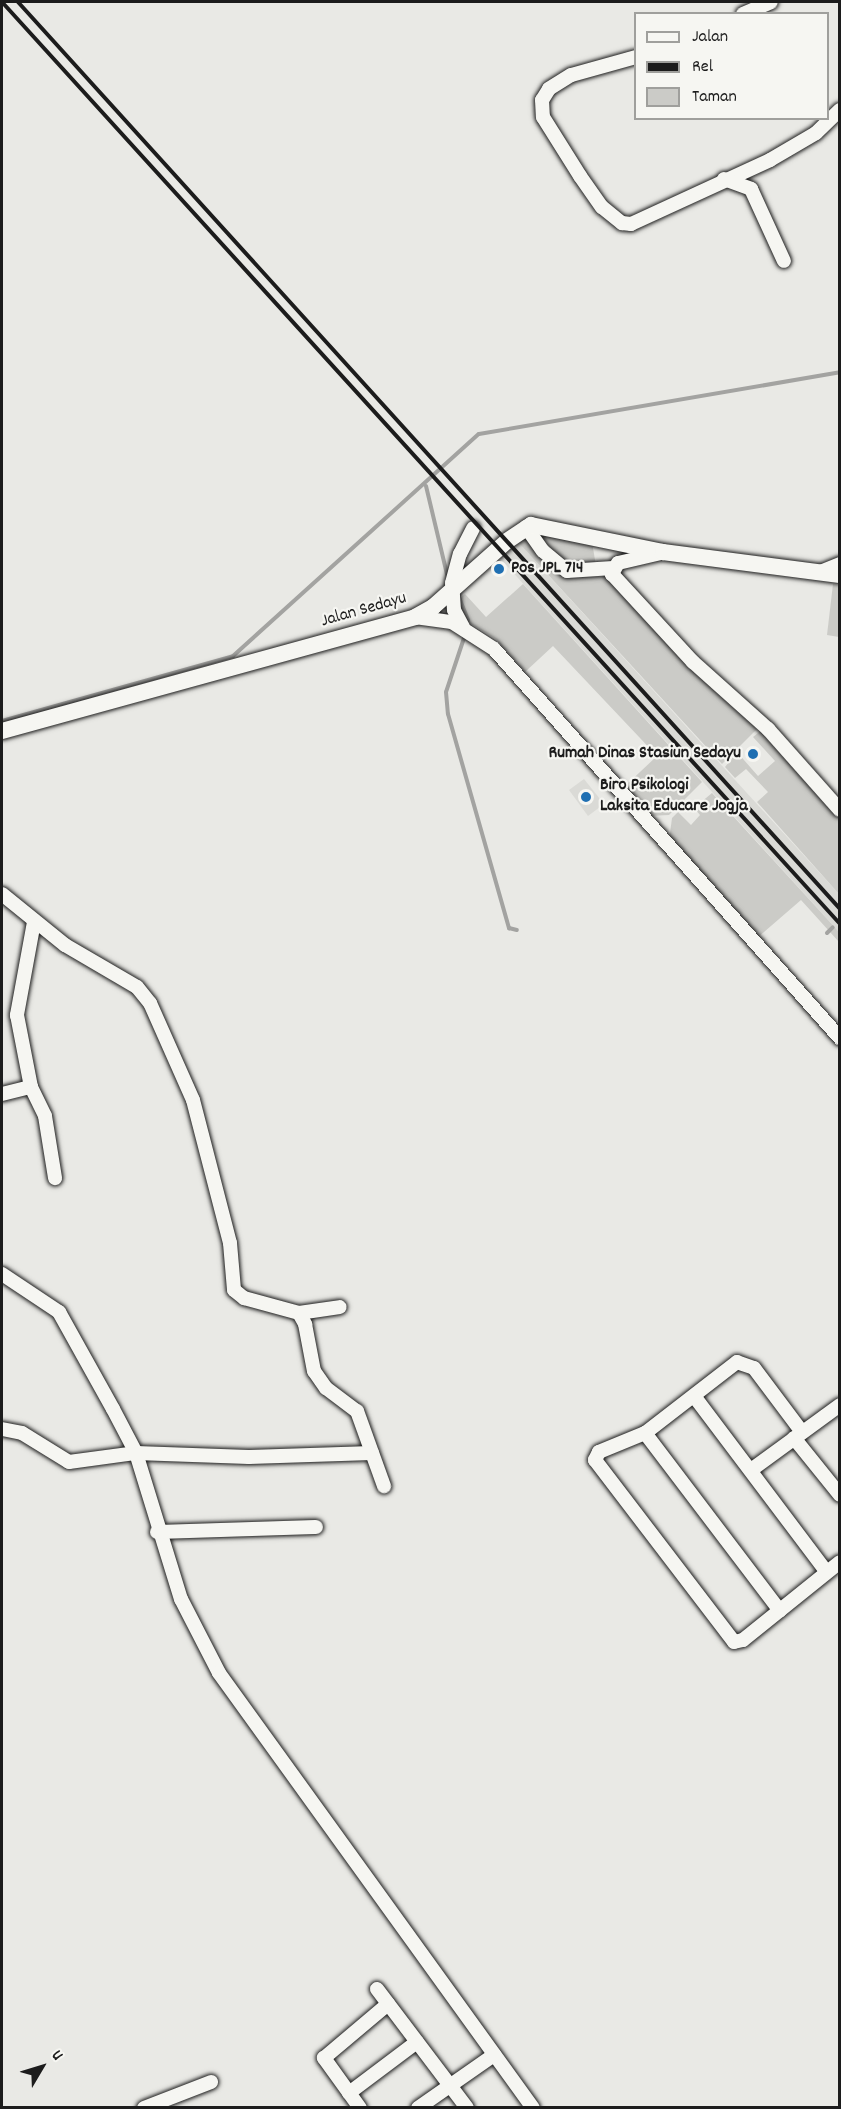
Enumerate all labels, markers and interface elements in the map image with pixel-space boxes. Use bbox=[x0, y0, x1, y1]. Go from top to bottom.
legend bbox=[634, 12, 829, 120]
text: Jalan bbox=[692, 25, 728, 50]
text: Rel bbox=[692, 55, 713, 80]
text: Taman bbox=[692, 85, 737, 110]
place label: Pos JPL 714 bbox=[511, 558, 583, 580]
marker: Pos JPL 714 bbox=[492, 562, 506, 576]
street label: Jalan Sedayu bbox=[319, 588, 409, 634]
place label: Rumah Dinas Stasiun Sedayu bbox=[548, 743, 741, 765]
marker: Rumah Dinas Stasiun Sedayu bbox=[746, 747, 760, 761]
place label: Biro Psikologi Laksita Educare Jogja bbox=[600, 776, 748, 818]
marker: Biro Psikologi Laksita Educare Jogja bbox=[577, 788, 595, 806]
north arrow bbox=[12, 2037, 72, 2097]
text: U bbox=[45, 2045, 68, 2066]

